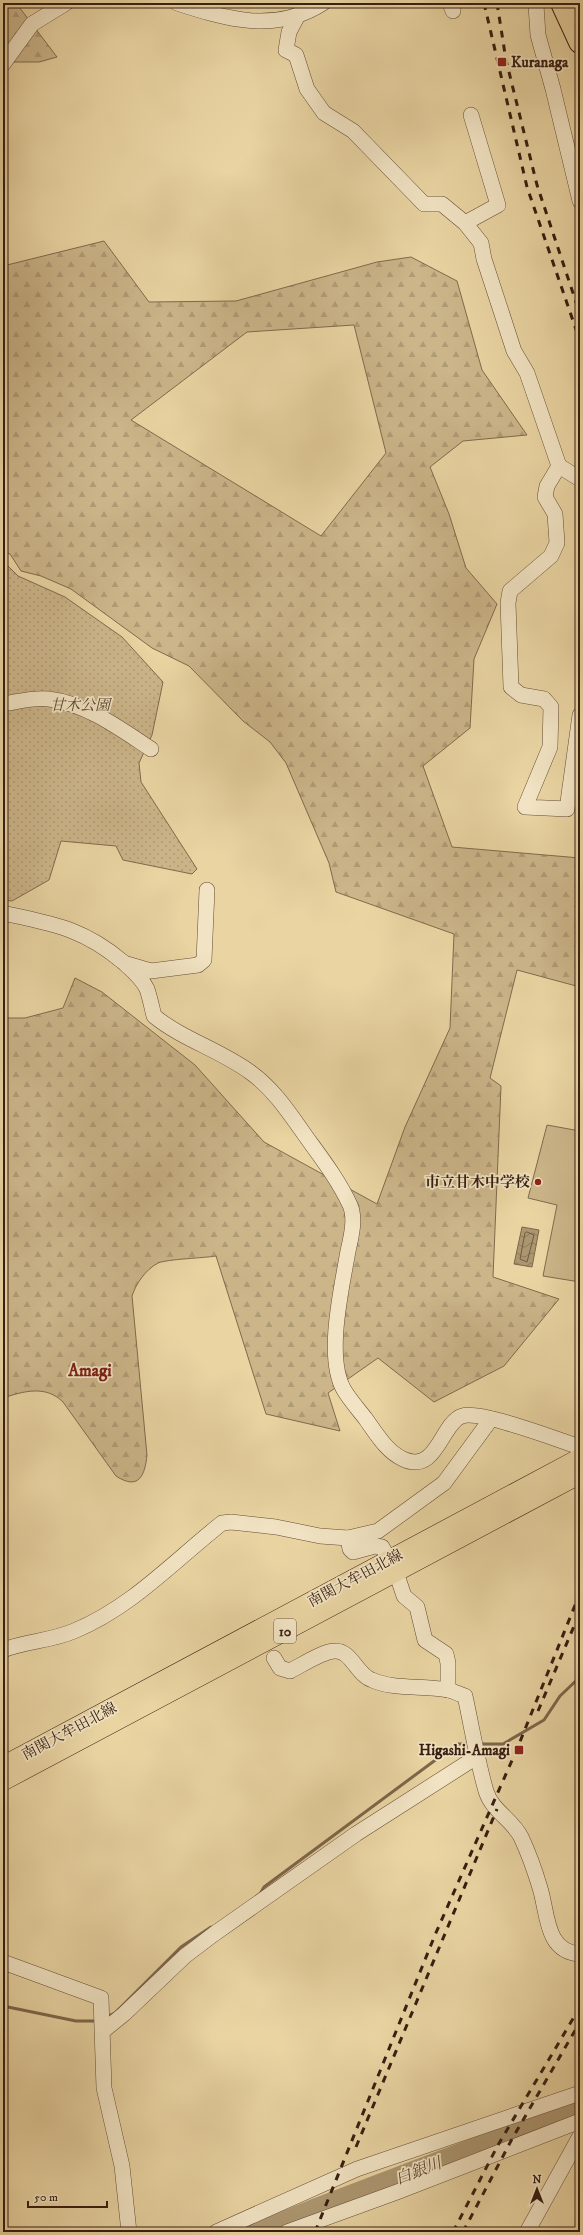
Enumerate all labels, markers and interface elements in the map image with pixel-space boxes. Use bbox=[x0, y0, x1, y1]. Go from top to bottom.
place label: Kuranaga bbox=[511, 53, 569, 72]
marker: Kuranaga bbox=[496, 56, 508, 68]
park label: 甘木公園 bbox=[50, 696, 113, 715]
place label: 市立甘木中学校 bbox=[425, 1173, 530, 1192]
marker: 市立甘木中学校 bbox=[533, 1177, 543, 1187]
district label: Amagi bbox=[67, 1360, 112, 1382]
street label: 南関大牟田北線 bbox=[304, 1545, 406, 1611]
road number: 10 bbox=[274, 1619, 296, 1643]
street label: 南関大牟田北線 bbox=[18, 1698, 120, 1764]
place label: Higashi-Amagi bbox=[419, 1741, 510, 1760]
marker: Higashi-Amagi bbox=[513, 1744, 525, 1756]
water label: 白銀川 bbox=[392, 2152, 446, 2189]
north arrow bbox=[517, 2169, 557, 2209]
text: N bbox=[532, 2173, 542, 2187]
scale bar bbox=[28, 2183, 107, 2209]
text: 50 m bbox=[34, 2190, 58, 2205]

